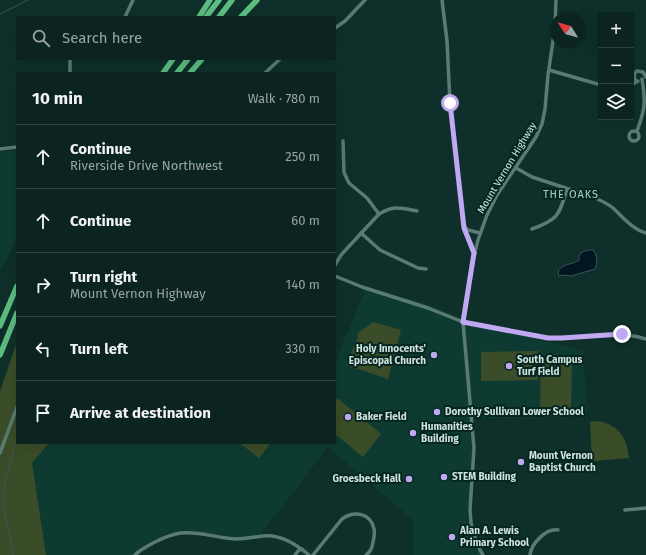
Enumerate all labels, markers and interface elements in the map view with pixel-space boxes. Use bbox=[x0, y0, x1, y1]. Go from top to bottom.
north arrow bbox=[550, 12, 586, 48]
map controls bbox=[598, 12, 634, 120]
button: + bbox=[598, 12, 634, 48]
search box bbox=[16, 16, 336, 60]
icon: search bbox=[30, 27, 52, 49]
text: Search here bbox=[62, 29, 142, 47]
button: − bbox=[598, 48, 634, 84]
button: layers bbox=[598, 84, 634, 120]
text: 10 min bbox=[32, 88, 83, 109]
text: Walk · 780 m bbox=[248, 91, 320, 106]
route start bbox=[441, 94, 459, 112]
street label: Mount Vernon Highway bbox=[475, 120, 539, 216]
text: Continue bbox=[70, 140, 131, 158]
icon: ahead bbox=[32, 146, 54, 168]
text: 250 m bbox=[285, 149, 320, 164]
text: Riverside Drive Northwest bbox=[70, 158, 223, 173]
district label: THE OAKS bbox=[543, 188, 599, 201]
icon: ahead bbox=[32, 210, 54, 232]
text: Continue bbox=[70, 212, 131, 230]
text: 60 m bbox=[291, 213, 320, 228]
text: Turn right bbox=[70, 268, 137, 286]
icon: right bbox=[32, 274, 54, 296]
text: 140 m bbox=[286, 277, 320, 292]
text: Mount Vernon Highway bbox=[70, 286, 206, 301]
route end bbox=[613, 325, 631, 343]
icon: left bbox=[32, 338, 54, 360]
text: Turn left bbox=[70, 340, 128, 358]
text: 330 m bbox=[285, 341, 320, 356]
place label: Holy Innocents' Episcopal Church bbox=[349, 343, 426, 367]
marker: Holy Innocents' Episcopal Church bbox=[429, 350, 439, 360]
place label: South Campus Turf Field bbox=[517, 354, 583, 378]
marker: South Campus Turf Field bbox=[504, 361, 514, 371]
icon: arrive bbox=[32, 402, 54, 424]
text: Arrive at destination bbox=[70, 404, 211, 422]
place label: Dorothy Sullivan Lower School bbox=[445, 406, 584, 418]
marker: Dorothy Sullivan Lower School bbox=[432, 407, 442, 417]
place label: Baker Field bbox=[356, 411, 407, 423]
marker: Baker Field bbox=[343, 412, 353, 422]
place label: Humanities Building bbox=[421, 421, 473, 445]
marker: Humanities Building bbox=[408, 428, 418, 438]
place label: Mount Vernon Baptist Church bbox=[529, 450, 596, 474]
marker: Mount Vernon Baptist Church bbox=[516, 457, 526, 467]
place label: STEM Building bbox=[452, 471, 517, 483]
marker: STEM Building bbox=[439, 472, 449, 482]
place label: Groesbeck Hall bbox=[333, 473, 401, 485]
marker: Groesbeck Hall bbox=[404, 474, 414, 484]
place label: Alan A. Lewis Primary School bbox=[459, 525, 529, 549]
marker: Alan A. Lewis Primary School bbox=[447, 532, 457, 542]

